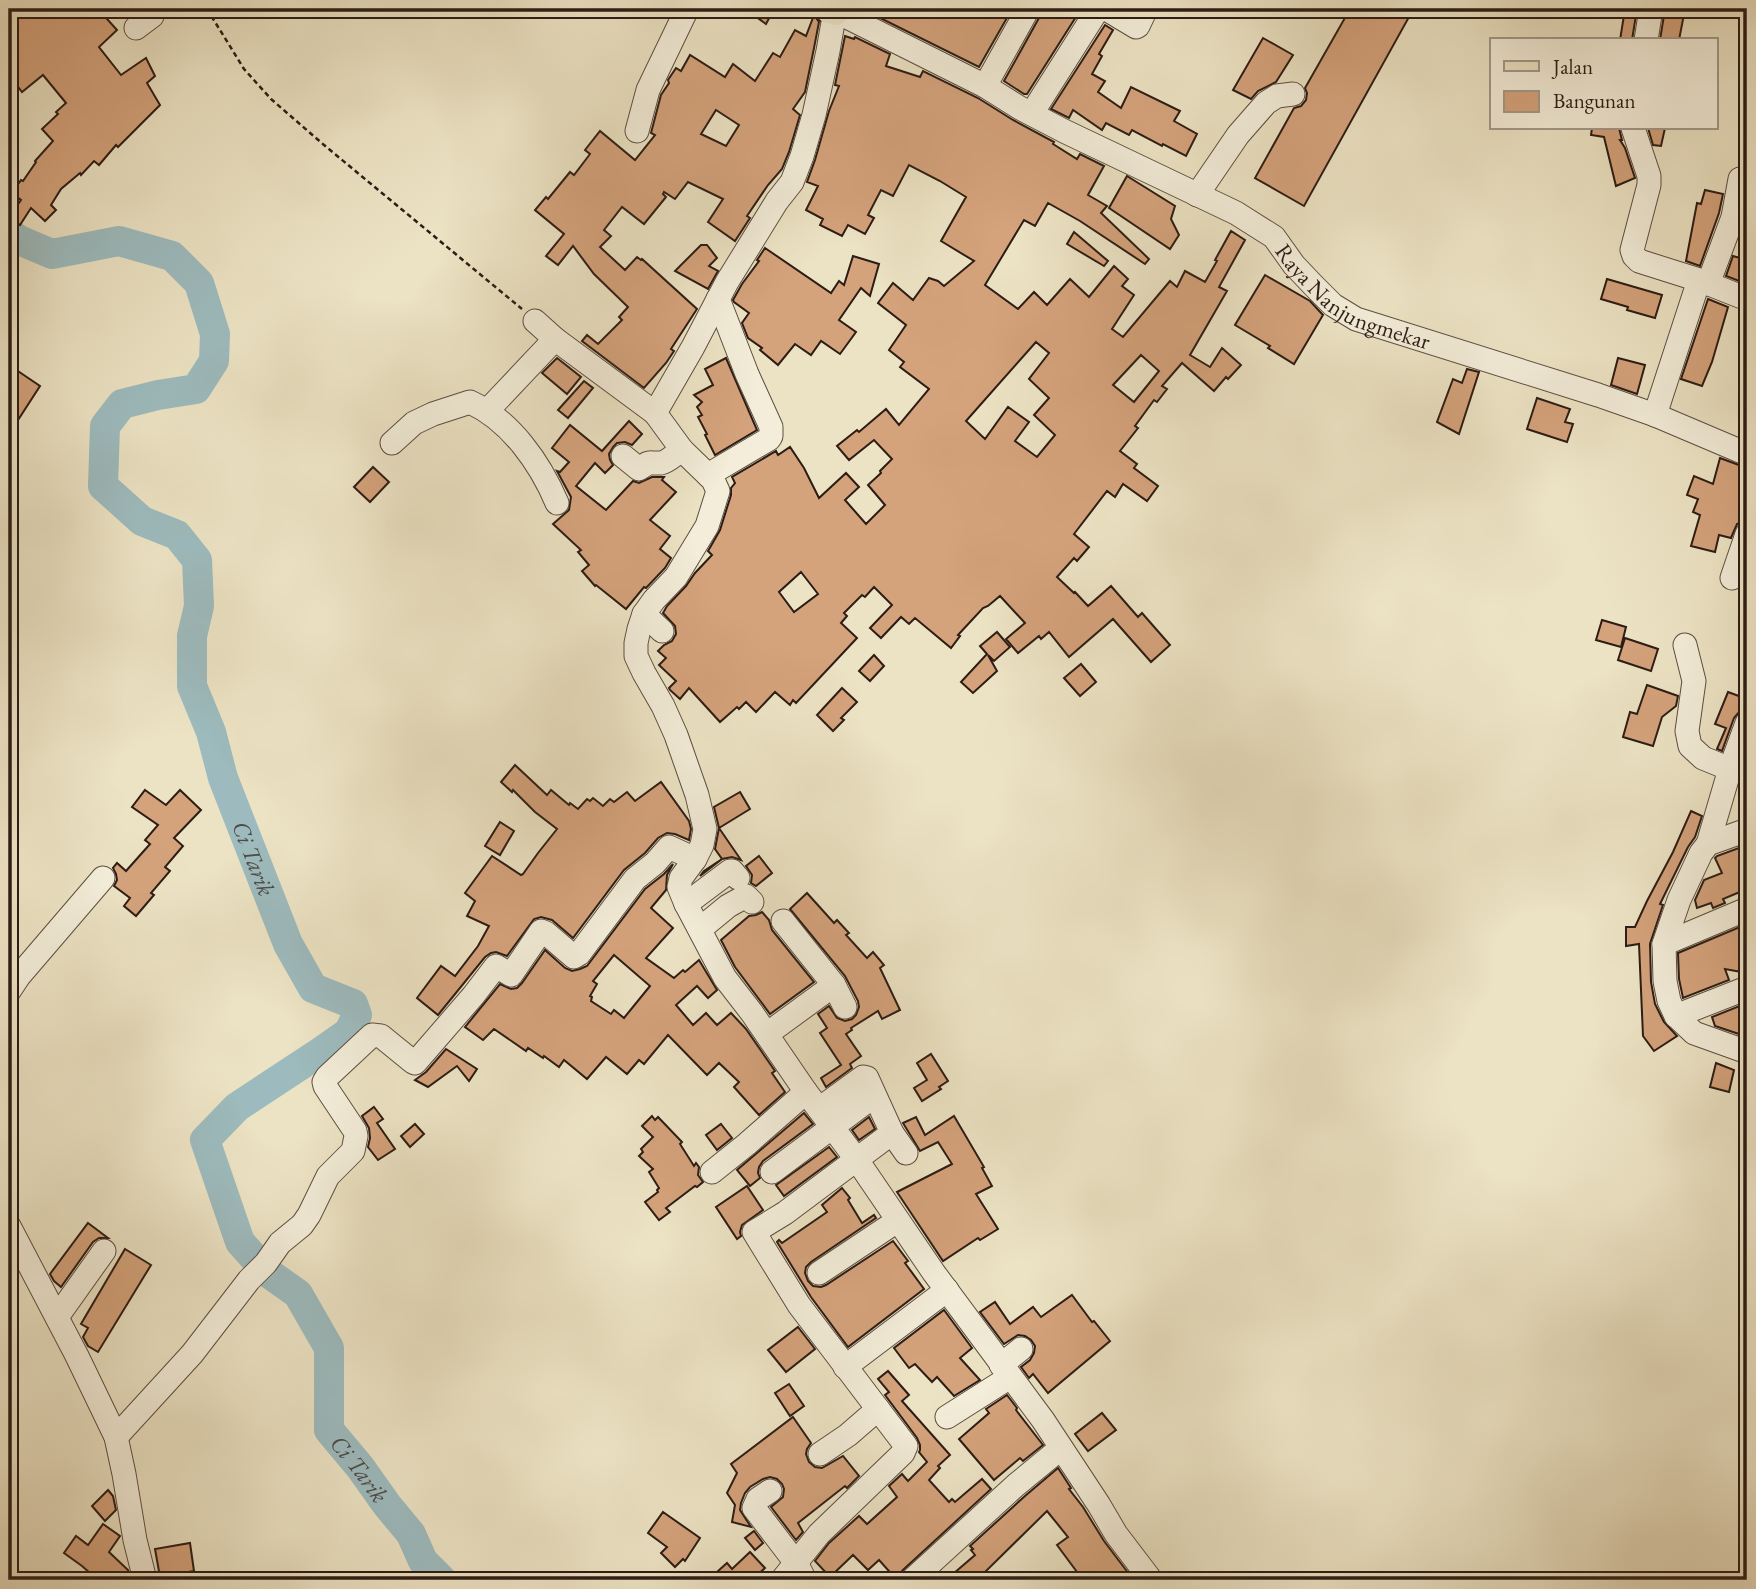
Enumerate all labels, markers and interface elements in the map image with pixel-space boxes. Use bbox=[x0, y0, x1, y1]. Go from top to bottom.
legend bbox=[1490, 38, 1718, 130]
text: Jalan bbox=[1551, 53, 1593, 80]
text: Bangunan bbox=[1553, 87, 1636, 114]
street label: Raya Nanjungmekar bbox=[1269, 238, 1434, 356]
water label: Ci Tarik bbox=[226, 816, 283, 900]
water label: Ci Tarik bbox=[324, 1428, 396, 1509]

